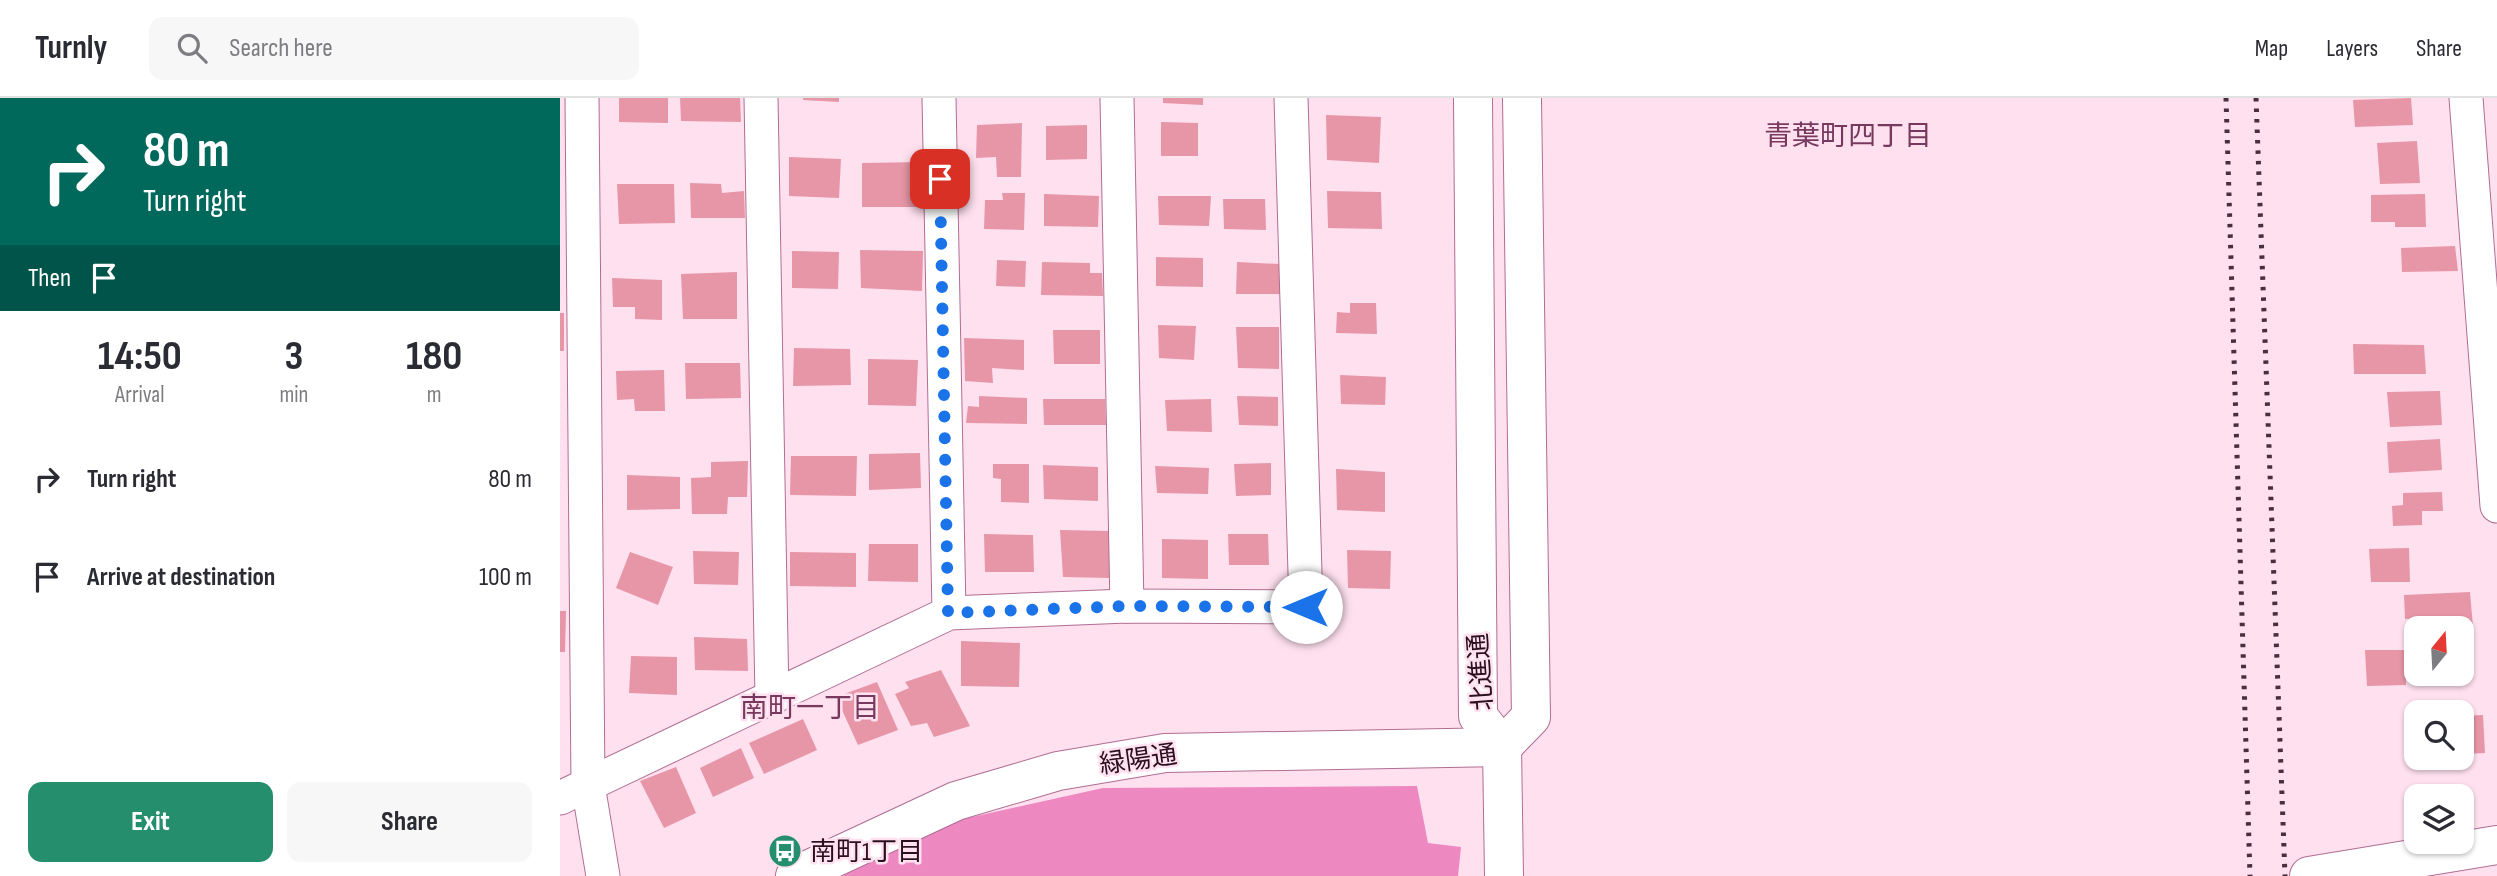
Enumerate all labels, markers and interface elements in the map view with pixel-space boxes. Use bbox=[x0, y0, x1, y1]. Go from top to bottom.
search box bbox=[149, 17, 639, 80]
text: Turnly bbox=[35, 28, 107, 68]
icon: search bbox=[173, 29, 211, 67]
text: Search here bbox=[229, 33, 333, 64]
text: Map bbox=[2255, 34, 2288, 63]
text: Layers bbox=[2326, 34, 2378, 63]
text: Share bbox=[2416, 34, 2462, 63]
district label: 青葉町四丁目 bbox=[1764, 120, 1932, 153]
text: 80 m bbox=[143, 122, 230, 181]
icon: right bbox=[28, 126, 119, 217]
pin bbox=[910, 149, 970, 209]
icon: arrive bbox=[921, 160, 959, 198]
text: Turn right bbox=[143, 182, 247, 221]
icon: arrive bbox=[85, 259, 123, 297]
text: Then bbox=[28, 263, 71, 294]
text: 14:50 bbox=[98, 331, 182, 382]
text: 3 bbox=[285, 331, 303, 382]
text: 180 bbox=[406, 331, 462, 382]
text: Arrival bbox=[115, 381, 164, 409]
text: min bbox=[279, 381, 308, 409]
text: m bbox=[427, 381, 442, 409]
icon: right bbox=[28, 460, 66, 498]
text: Turn right bbox=[87, 464, 176, 495]
text: 80 m bbox=[488, 464, 532, 495]
icon: arrive bbox=[28, 558, 66, 596]
text: Arrive at destination bbox=[87, 562, 275, 593]
text: 100 m bbox=[479, 562, 532, 593]
position arrow bbox=[1269, 570, 1343, 644]
north arrow bbox=[2404, 616, 2474, 686]
map controls bbox=[2404, 616, 2474, 854]
street label: 北進通 bbox=[1463, 632, 1500, 712]
district label: 南町一丁目 bbox=[740, 692, 880, 725]
button: search bbox=[2404, 700, 2474, 770]
street label: 緑陽通 bbox=[1097, 740, 1179, 781]
button: Exit bbox=[28, 782, 273, 862]
button: Share bbox=[287, 782, 532, 862]
button: layers bbox=[2404, 784, 2474, 854]
bus stop icon: 南町1丁目 bbox=[766, 832, 804, 870]
place label: 南町1丁目 bbox=[810, 837, 923, 868]

